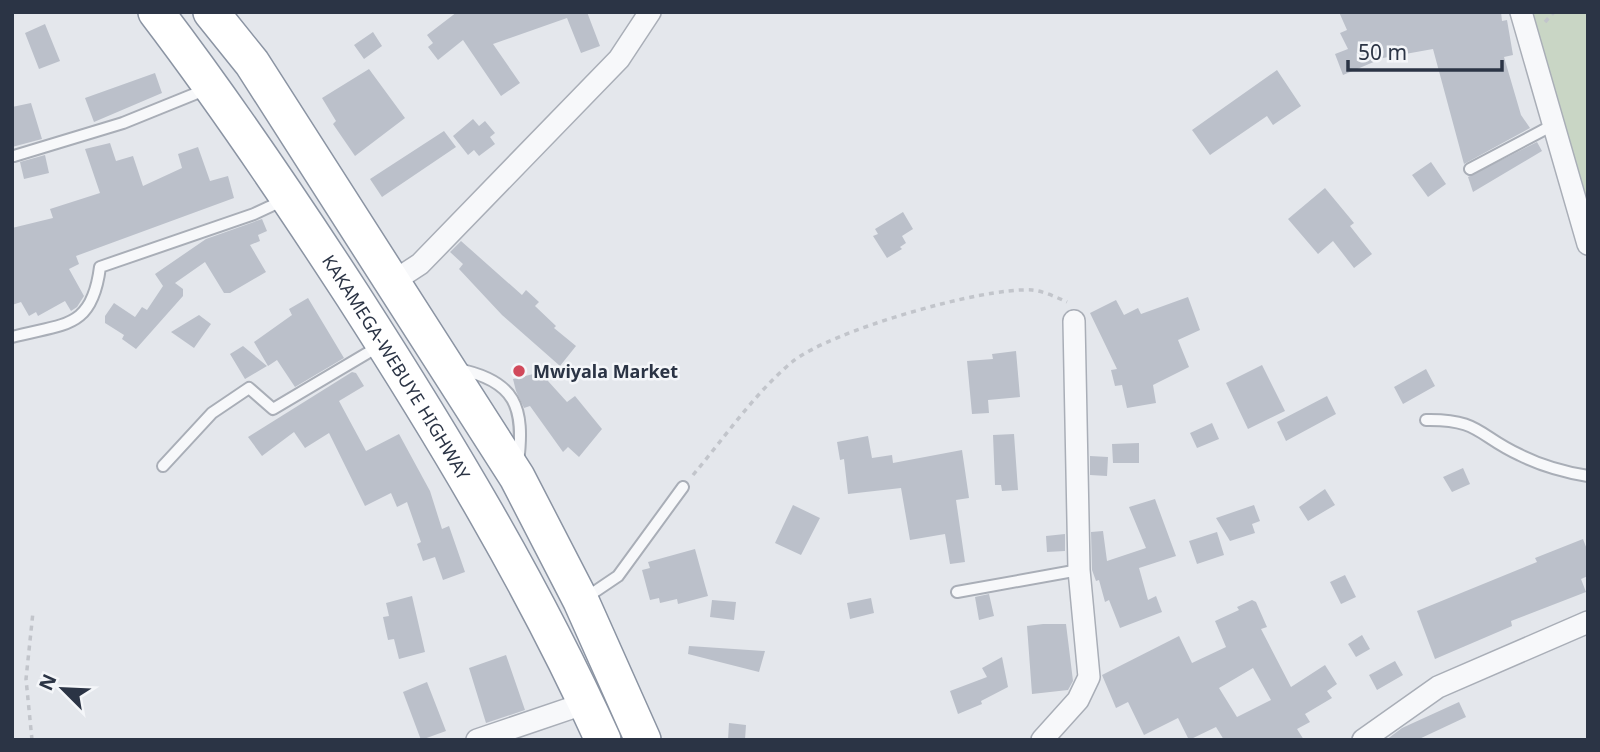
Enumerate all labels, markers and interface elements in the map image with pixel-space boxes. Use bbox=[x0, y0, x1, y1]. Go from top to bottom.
scale bar bbox=[1348, 28, 1502, 72]
text: 50 m bbox=[1358, 38, 1407, 66]
street label: KAKAMEGA-WEBUYE HIGHWAY bbox=[317, 250, 476, 485]
place label: Mwiyala Market bbox=[533, 359, 678, 383]
marker: Mwiyala Market bbox=[511, 363, 527, 379]
north arrow bbox=[28, 654, 98, 724]
text: N bbox=[32, 670, 62, 694]

